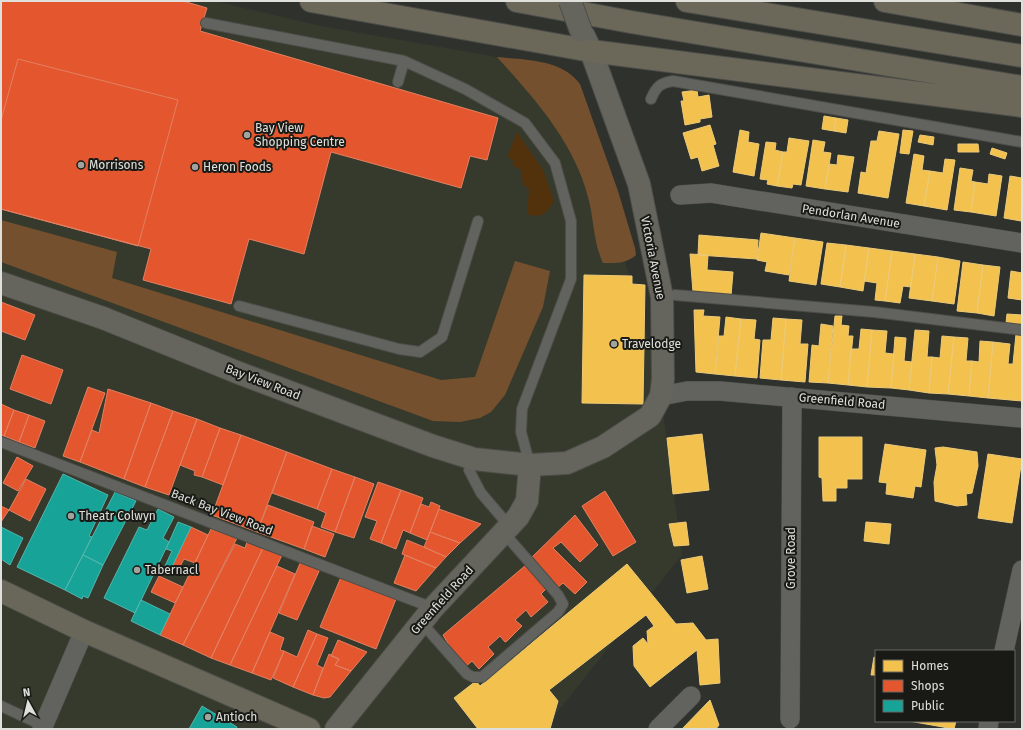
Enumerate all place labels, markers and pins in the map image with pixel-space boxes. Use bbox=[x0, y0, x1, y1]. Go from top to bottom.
place label: Bay View Shopping Centre bbox=[255, 121, 345, 149]
marker: Bay View Shopping Centre bbox=[242, 130, 252, 140]
place label: Morrisons bbox=[89, 158, 144, 172]
marker: Morrisons bbox=[76, 160, 86, 170]
place label: Heron Foods bbox=[203, 160, 272, 174]
marker: Heron Foods bbox=[190, 162, 200, 172]
place label: Travelodge bbox=[622, 337, 681, 351]
marker: Travelodge bbox=[609, 339, 619, 349]
place label: Theatr Colwyn bbox=[79, 509, 156, 523]
marker: Theatr Colwyn bbox=[66, 511, 76, 521]
place label: Tabernacl bbox=[145, 563, 199, 577]
marker: Tabernacl bbox=[132, 565, 142, 575]
place label: Antioch bbox=[216, 710, 257, 724]
marker: Antioch bbox=[203, 712, 213, 722]

